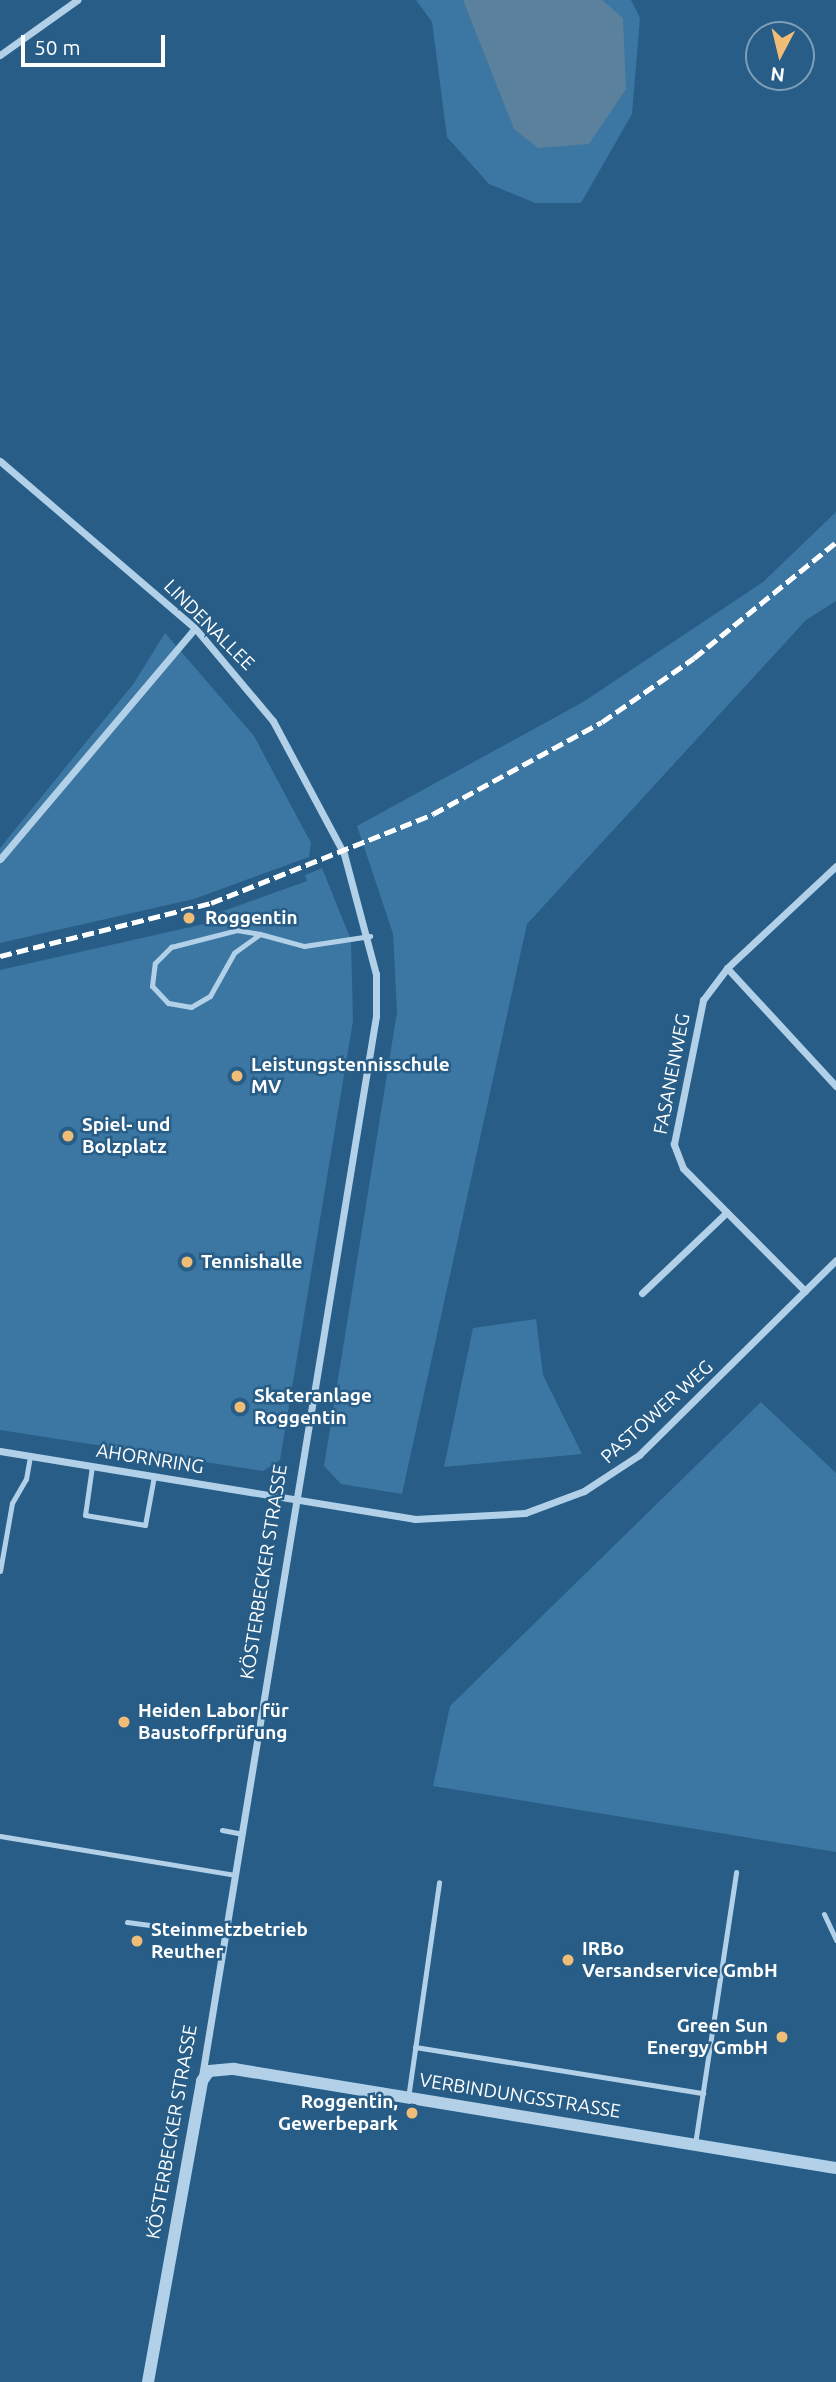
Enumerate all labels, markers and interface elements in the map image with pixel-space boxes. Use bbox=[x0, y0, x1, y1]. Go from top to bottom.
scale bar bbox=[24, 21, 168, 65]
north arrow bbox=[745, 21, 815, 91]
text: 50 m bbox=[34, 35, 81, 59]
text: N bbox=[769, 63, 786, 87]
street label: LINDENALLEE bbox=[159, 575, 259, 675]
place label: Roggentin bbox=[205, 907, 298, 929]
marker: Roggentin bbox=[179, 908, 199, 928]
street label: FASANENWEG bbox=[649, 1012, 695, 1136]
place label: Leistungstennisschule MV bbox=[251, 1054, 450, 1098]
marker: Leistungstennisschule MV bbox=[229, 1068, 245, 1084]
place label: Spiel- und Bolzplatz bbox=[82, 1114, 170, 1158]
marker: Spiel- und Bolzplatz bbox=[60, 1128, 76, 1144]
place label: Tennishalle bbox=[201, 1251, 302, 1273]
marker: Tennishalle bbox=[179, 1254, 195, 1270]
street label: PASTOWER WEG bbox=[596, 1356, 718, 1468]
place label: Skateranlage Roggentin bbox=[254, 1385, 372, 1429]
marker: Skateranlage Roggentin bbox=[232, 1399, 248, 1415]
street label: AHORNRING bbox=[95, 1439, 205, 1479]
street label: KÖSTERBECKER STRASSE bbox=[236, 1463, 292, 1681]
place label: Heiden Labor für Baustoffprüfung bbox=[138, 1700, 289, 1744]
marker: Heiden Labor für Baustoffprüfung bbox=[116, 1714, 132, 1730]
place label: Steinmetzbetrieb Reuther bbox=[151, 1919, 308, 1963]
marker: Steinmetzbetrieb Reuther bbox=[129, 1933, 145, 1949]
place label: IRBo Versandservice GmbH bbox=[582, 1938, 778, 1982]
marker: IRBo Versandservice GmbH bbox=[560, 1952, 576, 1968]
place label: Green Sun Energy GmbH bbox=[647, 2015, 768, 2059]
street label: KÖSTERBECKER STRASSE bbox=[142, 2023, 202, 2241]
marker: Green Sun Energy GmbH bbox=[774, 2029, 790, 2045]
street label: VERBINDUNGSSTRASSE bbox=[418, 2069, 622, 2123]
place label: Roggentin, Gewerbepark bbox=[278, 2091, 398, 2135]
marker: Roggentin, Gewerbepark bbox=[404, 2105, 420, 2121]

